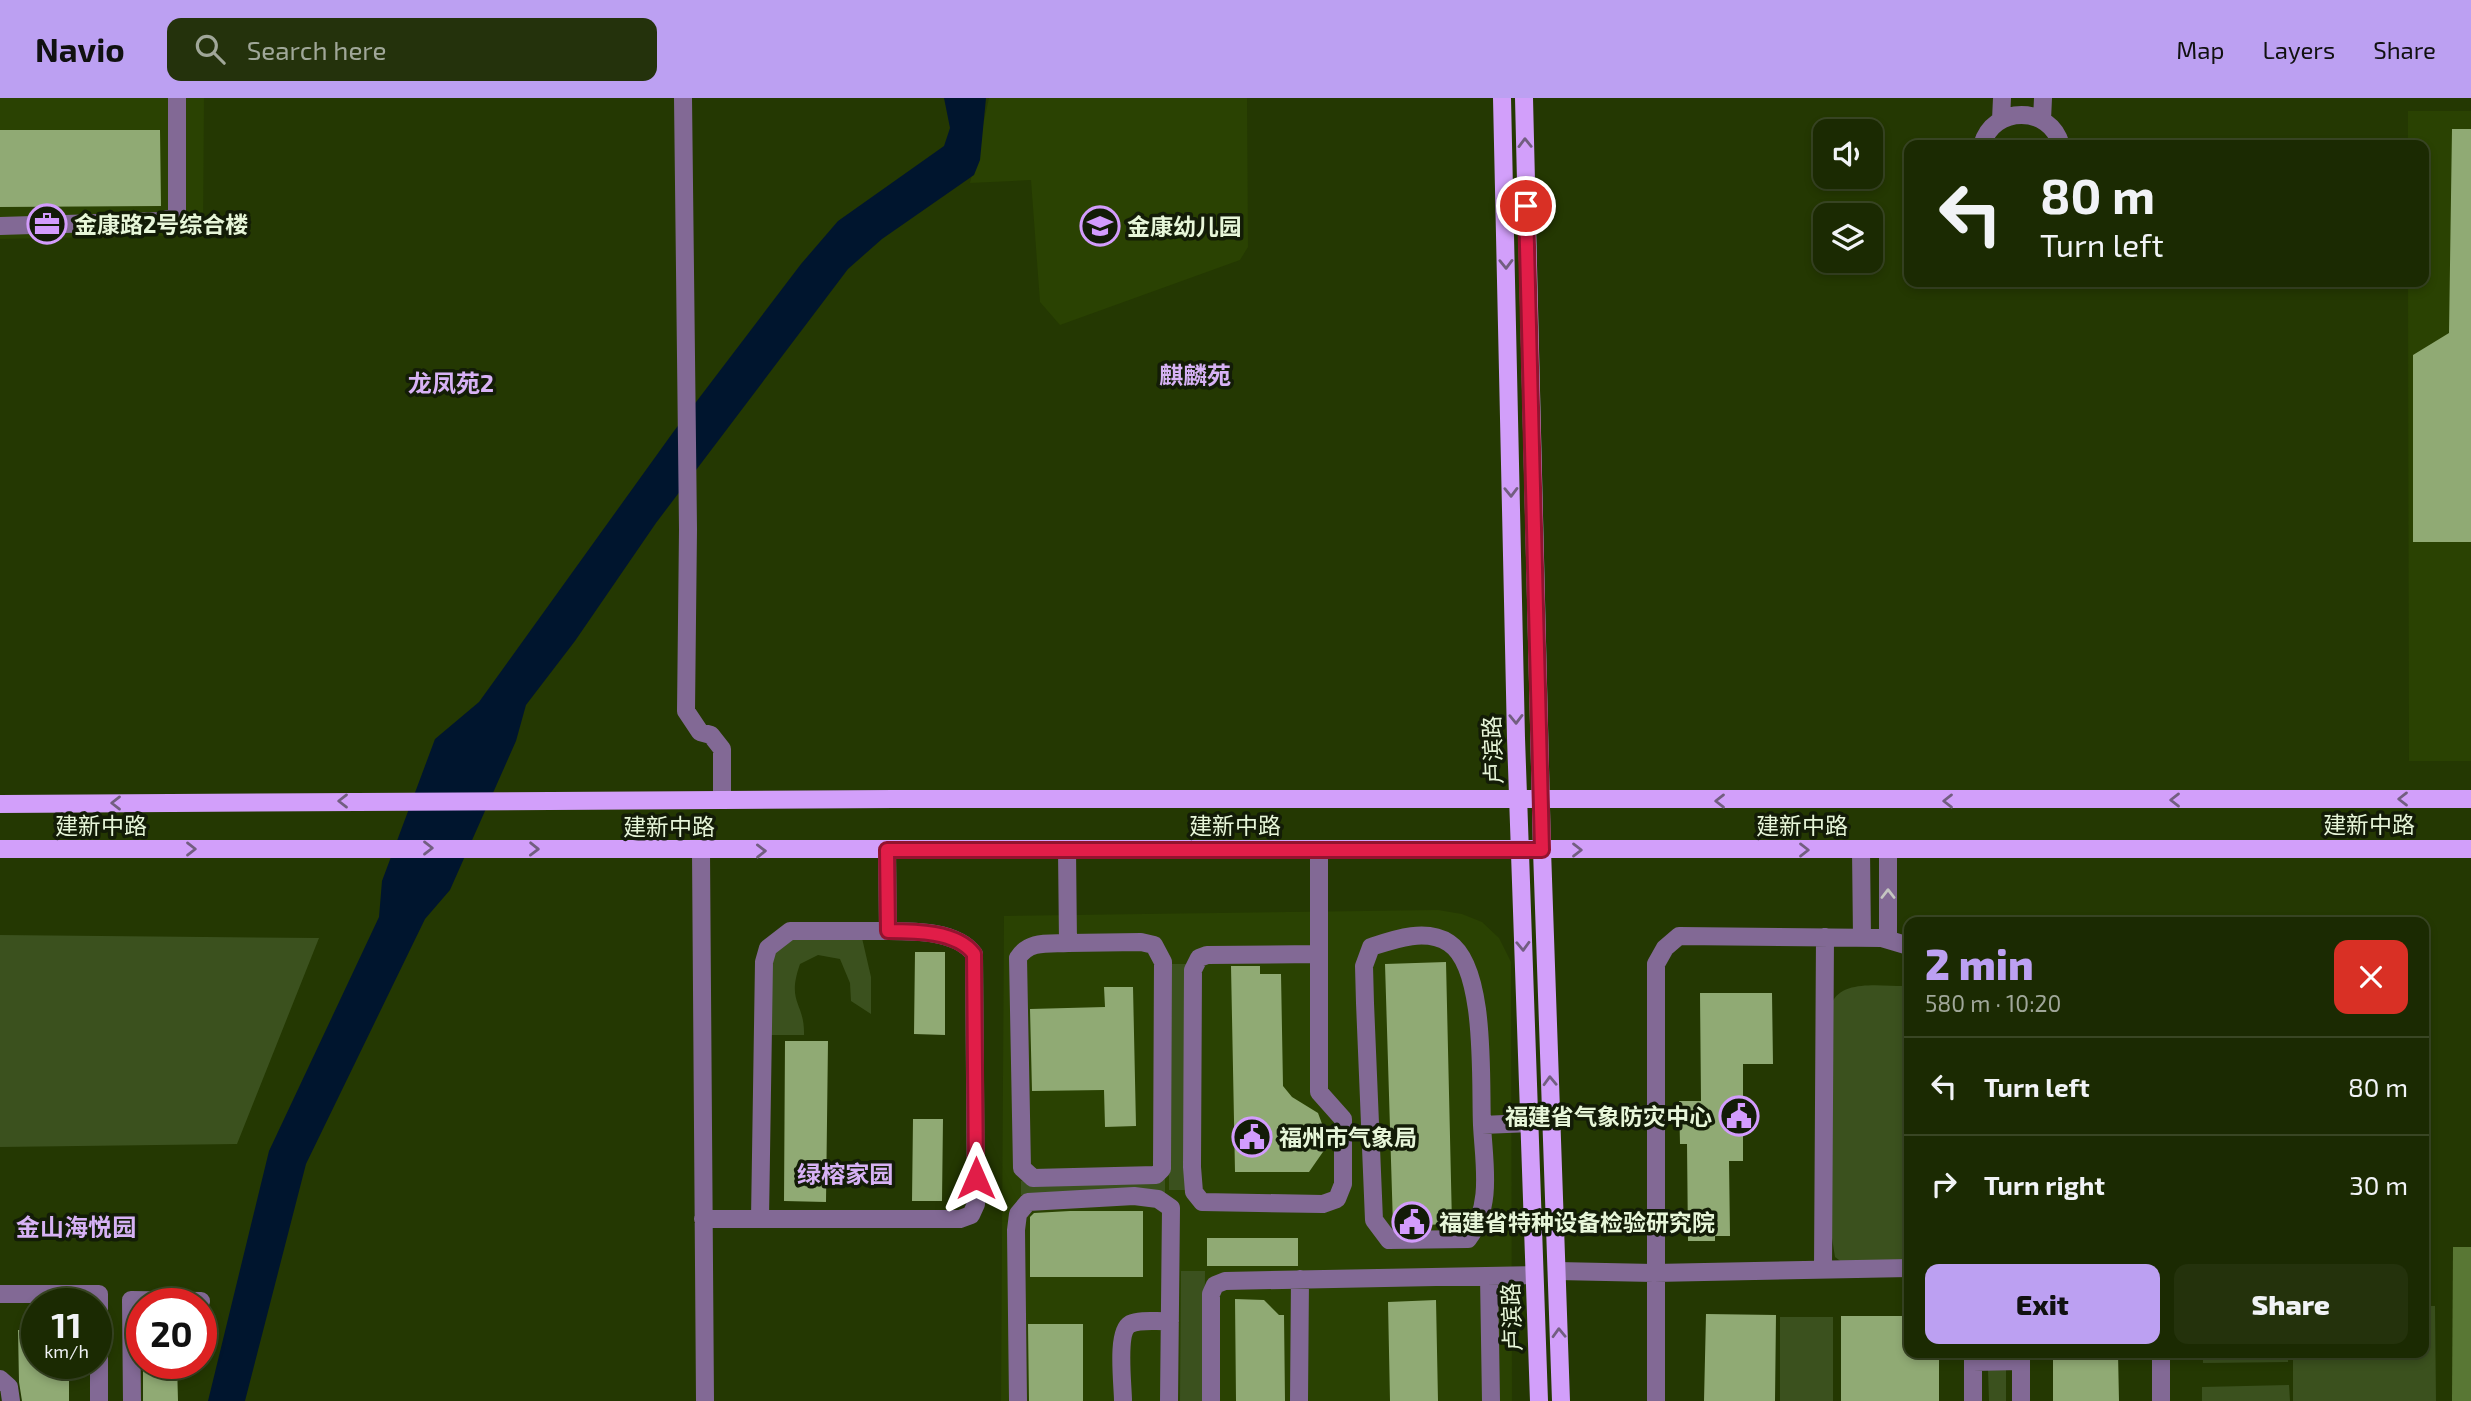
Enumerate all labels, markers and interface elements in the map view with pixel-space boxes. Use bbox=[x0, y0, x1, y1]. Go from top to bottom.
search box bbox=[167, 18, 657, 81]
text: Navio bbox=[35, 29, 125, 69]
icon: search bbox=[191, 30, 229, 68]
text: Search here bbox=[247, 34, 386, 65]
text: Map bbox=[2176, 35, 2224, 64]
text: Layers bbox=[2262, 35, 2335, 64]
text: Share bbox=[2373, 35, 2436, 64]
map controls bbox=[1813, 119, 1883, 273]
button: sound bbox=[1813, 119, 1883, 189]
one-way arrow bbox=[1517, 138, 1533, 148]
text: 80 m bbox=[2040, 165, 2155, 224]
icon: left bbox=[1925, 168, 2016, 259]
pin bbox=[1496, 176, 1556, 236]
icon: arrive bbox=[1507, 187, 1545, 225]
office icon: 金康路2号综合楼 bbox=[26, 203, 68, 245]
button: layers bbox=[1813, 203, 1883, 273]
school or university icon: 金康幼儿园 bbox=[1079, 205, 1121, 247]
place label: 金康路2号综合楼 bbox=[74, 210, 248, 238]
place label: 金康幼儿园 bbox=[1127, 212, 1242, 240]
text: Turn left bbox=[2040, 225, 2164, 263]
one-way arrow bbox=[1498, 259, 1513, 270]
district label: 麒麟苑 bbox=[1159, 360, 1231, 389]
district label: 龙凤苑2 bbox=[408, 368, 494, 397]
one-way arrow bbox=[1503, 486, 1518, 497]
one-way arrow bbox=[1508, 714, 1523, 725]
street label: 卢滨路 bbox=[1477, 715, 1507, 785]
one-way arrow bbox=[2397, 791, 2408, 807]
one-way arrow bbox=[2170, 792, 2180, 808]
one-way arrow bbox=[337, 793, 348, 809]
one-way arrow bbox=[1715, 793, 1725, 809]
one-way arrow bbox=[1942, 793, 1953, 809]
one-way arrow bbox=[110, 795, 120, 811]
street label: 建新中路 bbox=[2323, 810, 2415, 838]
street label: 建新中路 bbox=[55, 811, 147, 839]
street label: 建新中路 bbox=[1189, 811, 1281, 839]
street label: 建新中路 bbox=[1756, 811, 1848, 839]
street label: 建新中路 bbox=[623, 812, 715, 840]
one-way arrow bbox=[424, 840, 434, 856]
one-way arrow bbox=[186, 841, 196, 857]
one-way arrow bbox=[529, 841, 540, 857]
one-way arrow bbox=[1572, 842, 1583, 858]
one-way arrow bbox=[1800, 842, 1810, 858]
one-way arrow bbox=[757, 843, 767, 859]
one-way arrow bbox=[1880, 889, 1896, 899]
text: 2 min bbox=[1925, 938, 2034, 988]
button: close bbox=[2334, 940, 2408, 1014]
one-way arrow bbox=[1516, 941, 1531, 952]
text: 580 m · 10:20 bbox=[1925, 989, 2061, 1017]
icon: left bbox=[1925, 1067, 1963, 1105]
text: Turn left bbox=[1984, 1071, 2090, 1102]
text: 80 m bbox=[2348, 1071, 2408, 1102]
one-way arrow bbox=[1543, 1075, 1558, 1086]
public building icon: 福建省气象防灾中心 bbox=[1718, 1095, 1760, 1137]
place label: 福建省气象防灾中心 bbox=[1505, 1102, 1712, 1130]
public building icon: 福州市气象局 bbox=[1231, 1116, 1273, 1158]
place label: 福州市气象局 bbox=[1279, 1123, 1417, 1151]
position arrow bbox=[939, 1141, 1013, 1215]
district label: 绿榕家园 bbox=[797, 1159, 893, 1188]
icon: right bbox=[1925, 1165, 1963, 1203]
text: Turn right bbox=[1984, 1169, 2105, 1200]
text: 30 m bbox=[2349, 1169, 2408, 1200]
public building icon: 福建省特种设备检验研究院 bbox=[1391, 1201, 1433, 1243]
place label: 福建省特种设备检验研究院 bbox=[1439, 1208, 1715, 1236]
district label: 金山海悦园 bbox=[16, 1212, 136, 1241]
button: Exit bbox=[1925, 1264, 2160, 1344]
button: Share bbox=[2174, 1264, 2408, 1344]
street label: 卢滨路 bbox=[1496, 1282, 1526, 1352]
speed limit sign: 20 bbox=[126, 1288, 217, 1379]
text: 11 bbox=[51, 1303, 82, 1345]
one-way arrow bbox=[1551, 1327, 1566, 1338]
text: km/h bbox=[44, 1340, 89, 1362]

